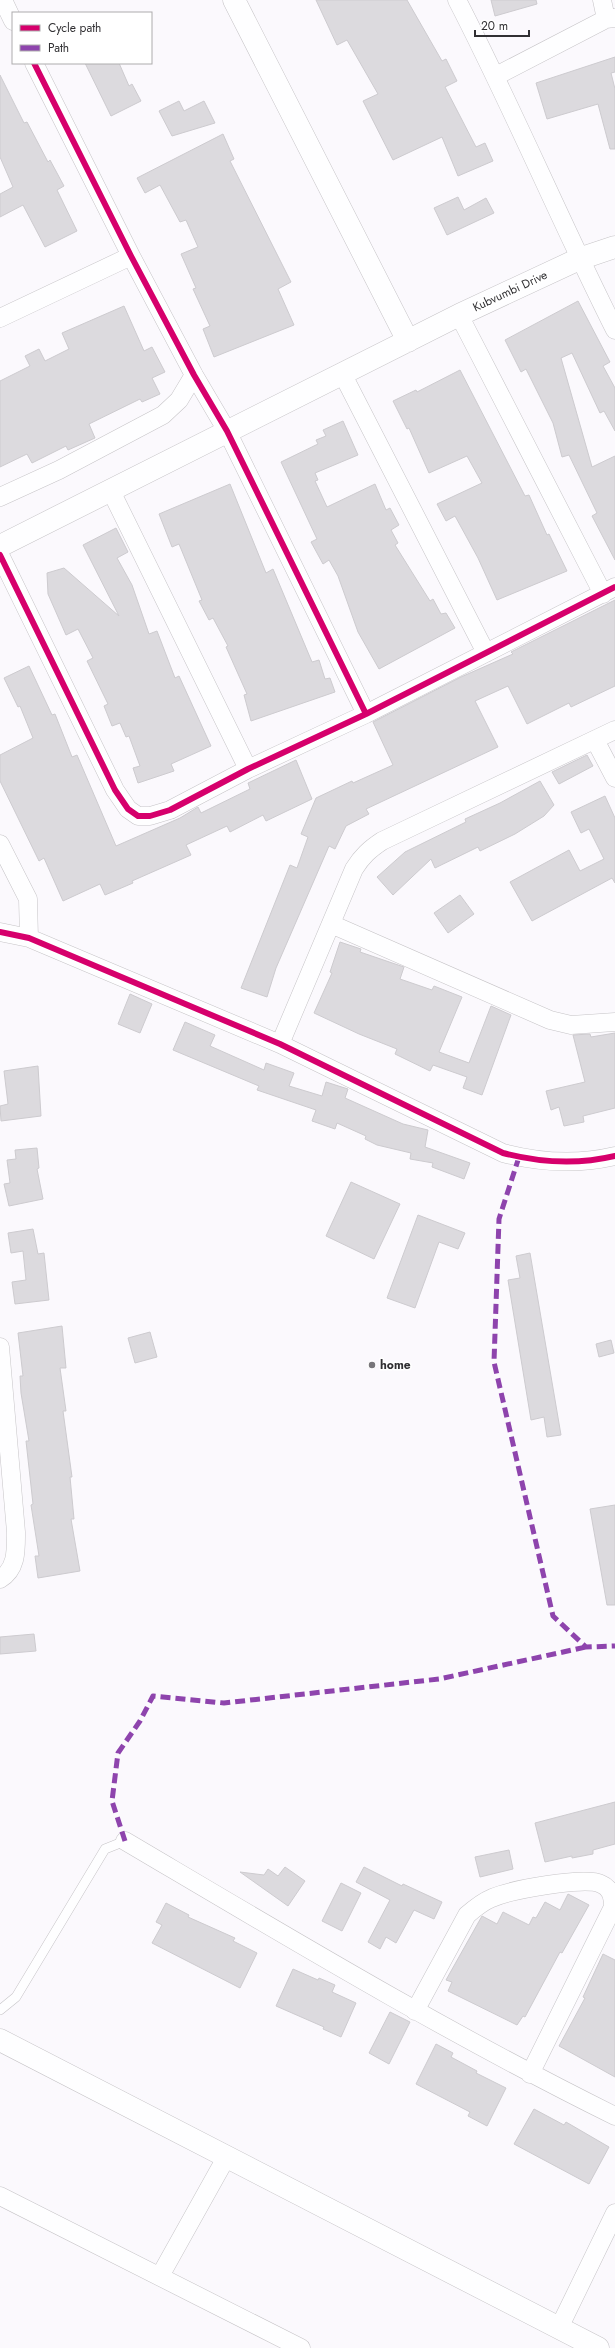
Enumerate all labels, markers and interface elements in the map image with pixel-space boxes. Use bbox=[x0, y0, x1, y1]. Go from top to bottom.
legend bbox=[12, 12, 152, 64]
scale bar bbox=[475, 12, 529, 38]
text: 20 m bbox=[481, 17, 508, 35]
text: Cycle path bbox=[48, 19, 101, 37]
text: Path bbox=[48, 39, 69, 57]
street label: Kubvumbi Drive bbox=[470, 266, 550, 316]
place label: home bbox=[380, 1356, 411, 1374]
marker: home bbox=[367, 1360, 377, 1370]

